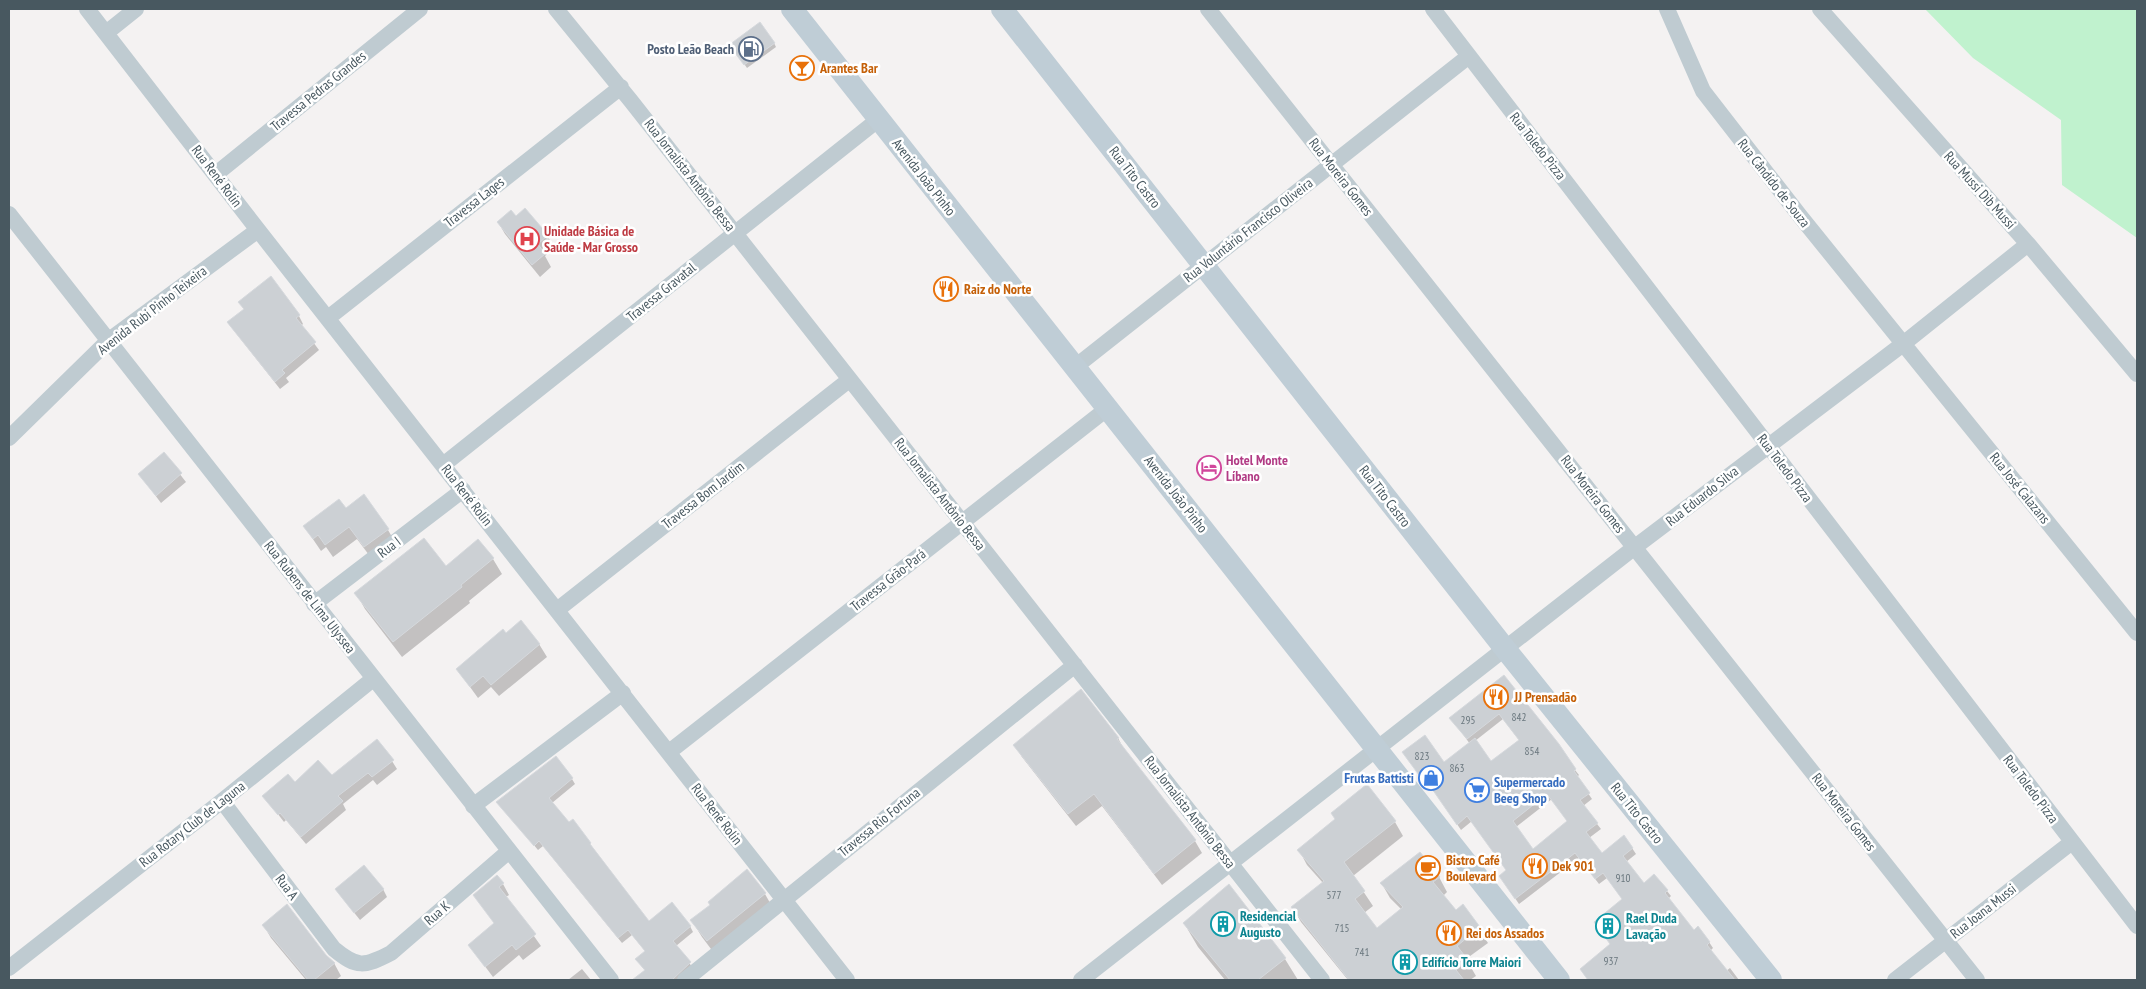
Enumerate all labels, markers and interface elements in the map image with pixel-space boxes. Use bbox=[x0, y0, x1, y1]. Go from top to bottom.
fuel station icon: Posto Leão Beach bbox=[738, 36, 764, 62]
place label: Posto Leão Beach bbox=[647, 40, 734, 58]
street label: Travessa Pedras Grandes bbox=[267, 47, 370, 135]
bar icon: Arantes Bar bbox=[789, 55, 815, 81]
place label: Arantes Bar bbox=[819, 59, 879, 77]
street label: Rua Toledo Pizza bbox=[1506, 109, 1570, 183]
street label: Rua Jornalista Antônio Bessa bbox=[641, 115, 739, 235]
street label: Rua Moreira Gomes bbox=[1305, 134, 1377, 220]
street label: Avenida João Pinho bbox=[888, 135, 960, 219]
street label: Rua Cândido de Souza bbox=[1734, 135, 1814, 231]
street label: Rua René Rolin bbox=[188, 141, 246, 211]
street label: Rua Tito Castro bbox=[1105, 143, 1165, 211]
street label: Rua Mussi Dib Mussi bbox=[1940, 147, 2020, 233]
street label: Travessa Lages bbox=[440, 173, 508, 231]
street label: Rua Voluntário Francisco Oliveira bbox=[1180, 174, 1316, 286]
place label: Unidade Básica de Saúde - Mar Grosso bbox=[544, 222, 638, 256]
hospital icon: Unidade Básica de Saúde - Mar Grosso bbox=[514, 226, 540, 252]
street label: Travessa Gravatal bbox=[623, 258, 700, 325]
street label: Avenida Rubi Pinho Teixeira bbox=[94, 262, 210, 358]
restaurant icon: Raiz do Norte bbox=[933, 276, 959, 302]
place label: Raiz do Norte bbox=[964, 280, 1031, 298]
street label: Rua Toledo Pizza bbox=[1753, 430, 1817, 506]
street label: Rua Jornalista Antônio Bessa bbox=[891, 434, 989, 554]
street label: Rua José Calazans bbox=[1986, 449, 2054, 527]
place label: Hotel Monte Líbano bbox=[1226, 451, 1288, 485]
street label: Rua Moreira Gomes bbox=[1557, 451, 1629, 537]
street label: Avenida João Pinho bbox=[1140, 452, 1212, 536]
hotel icon: Hotel Monte Líbano bbox=[1196, 455, 1222, 481]
street label: Travessa Bom Jardim bbox=[658, 457, 748, 533]
street label: Rua René Rolin bbox=[437, 461, 497, 529]
street label: Rua Tito Castro bbox=[1355, 462, 1415, 530]
street label: Rua Eduardo Silva bbox=[1662, 462, 1742, 530]
street label: Rua I bbox=[374, 532, 404, 562]
street label: Rua Rubens de Lima Ulyssea bbox=[260, 537, 360, 657]
street label: Travessa Grão-Pará bbox=[847, 545, 929, 615]
restaurant icon: JJ Prensadão bbox=[1483, 684, 1509, 710]
place label: JJ Prensadão bbox=[1513, 688, 1577, 706]
house number: 842 bbox=[1512, 710, 1526, 724]
house number: 295 bbox=[1461, 713, 1475, 727]
house number: 854 bbox=[1525, 744, 1539, 758]
house number: 823 bbox=[1415, 749, 1429, 763]
street label: Rua Toledo Pizza bbox=[1999, 751, 2063, 827]
street label: Rua Jornalista Antônio Bessa bbox=[1141, 752, 1239, 872]
house number: 863 bbox=[1450, 761, 1464, 775]
shop icon: Frutas Battisti bbox=[1418, 765, 1444, 791]
place label: Frutas Battisti bbox=[1344, 769, 1414, 787]
street label: Rua Moreira Gomes bbox=[1808, 769, 1880, 855]
place label: Supermercado Beeg Shop bbox=[1494, 773, 1565, 807]
street label: Rua Rotary Club de Laguna bbox=[135, 777, 249, 871]
supermarket icon: Supermercado Beeg Shop bbox=[1464, 777, 1490, 803]
street label: Rua Tito Castro bbox=[1607, 779, 1667, 847]
street label: Rua René Rolin bbox=[687, 780, 747, 848]
street label: Travessa Rio Fortuna bbox=[834, 783, 924, 861]
place label: Bistro Café Boulevard bbox=[1446, 851, 1500, 885]
restaurant icon: Dek 901 bbox=[1522, 853, 1548, 879]
cafe icon: Bistro Café Boulevard bbox=[1415, 855, 1441, 881]
place label: Dek 901 bbox=[1552, 857, 1594, 875]
street label: Rua A bbox=[272, 871, 303, 904]
house number: 910 bbox=[1616, 871, 1630, 885]
street label: Rua Joana Mussi bbox=[1946, 880, 2020, 942]
house number: 577 bbox=[1327, 888, 1341, 902]
street label: Rua K bbox=[420, 897, 454, 929]
place label: Residencial Augusto bbox=[1239, 907, 1297, 941]
place label: Rael Duda Lavação bbox=[1626, 909, 1677, 943]
building icon: Residencial Augusto bbox=[1210, 911, 1236, 937]
building icon: Rael Duda Lavação bbox=[1595, 913, 1621, 939]
restaurant icon: Rei dos Assados bbox=[1436, 920, 1462, 946]
house number: 715 bbox=[1335, 921, 1349, 935]
place label: Rei dos Assados bbox=[1466, 924, 1544, 942]
house number: 741 bbox=[1355, 945, 1369, 959]
building icon: Edifício Torre Maiori bbox=[1392, 949, 1418, 975]
place label: Edifício Torre Maiori bbox=[1422, 953, 1521, 971]
house number: 937 bbox=[1604, 954, 1618, 968]

